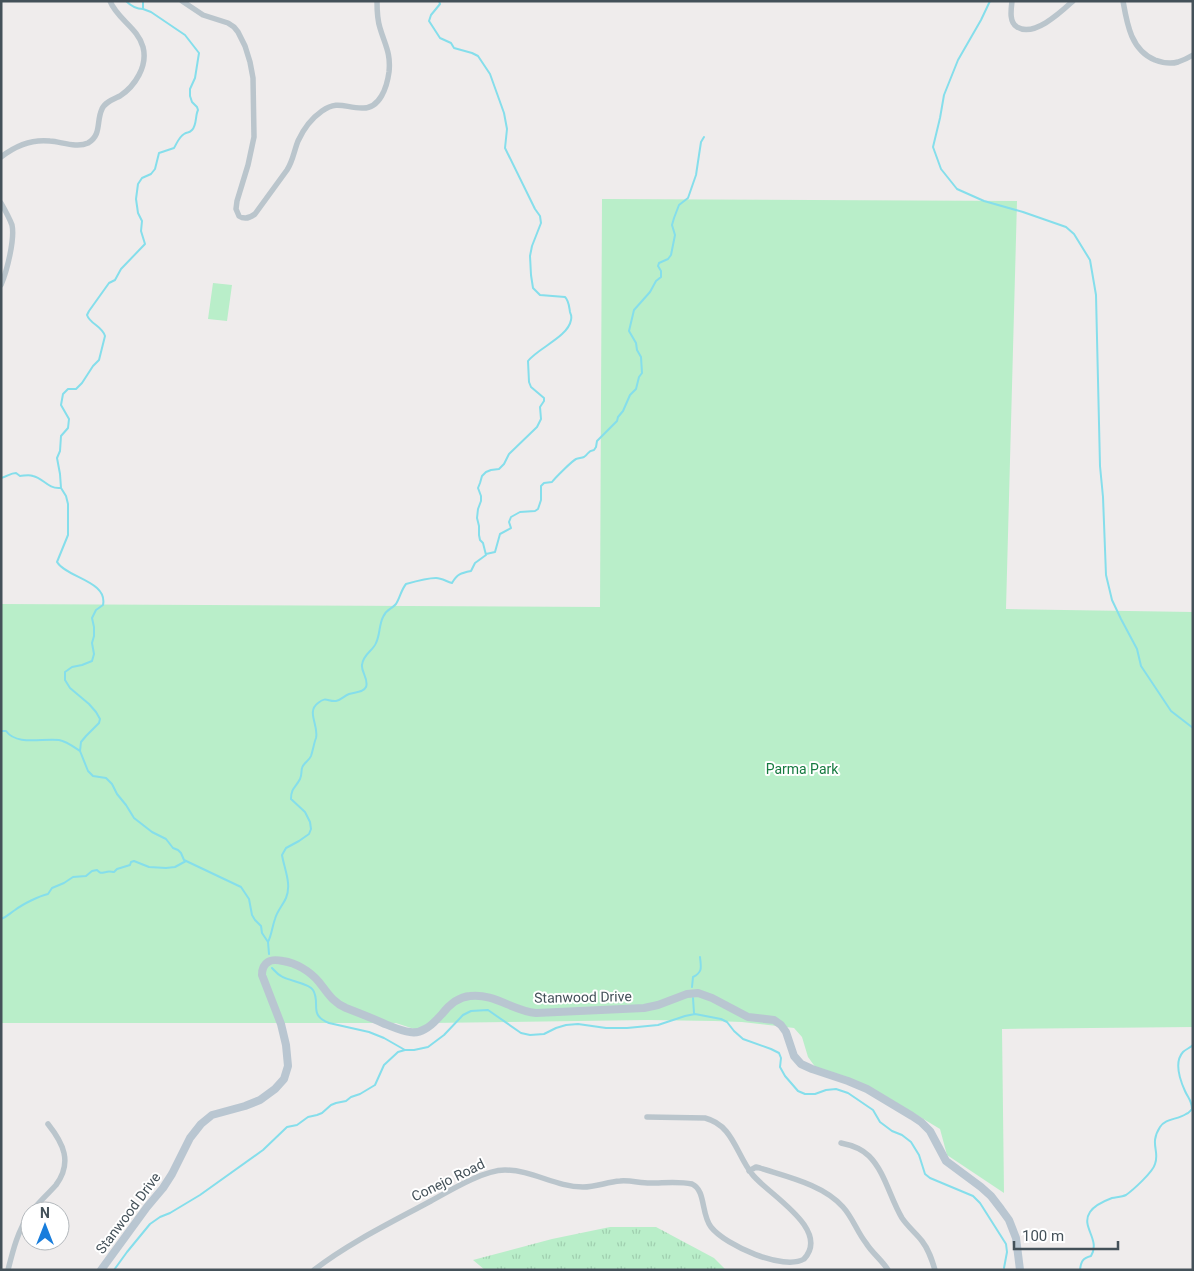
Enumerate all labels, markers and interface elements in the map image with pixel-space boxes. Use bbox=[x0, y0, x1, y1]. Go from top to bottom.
park label: Parma Park bbox=[766, 761, 839, 777]
street label: Stanwood Drive bbox=[534, 988, 632, 1006]
street label: Conejo Road bbox=[409, 1155, 487, 1205]
street label: Stanwood Drive bbox=[92, 1169, 164, 1257]
north arrow bbox=[20, 1201, 70, 1251]
text: N bbox=[40, 1205, 50, 1221]
scale bar bbox=[1014, 1218, 1118, 1250]
text: 100 m bbox=[1022, 1227, 1064, 1245]

